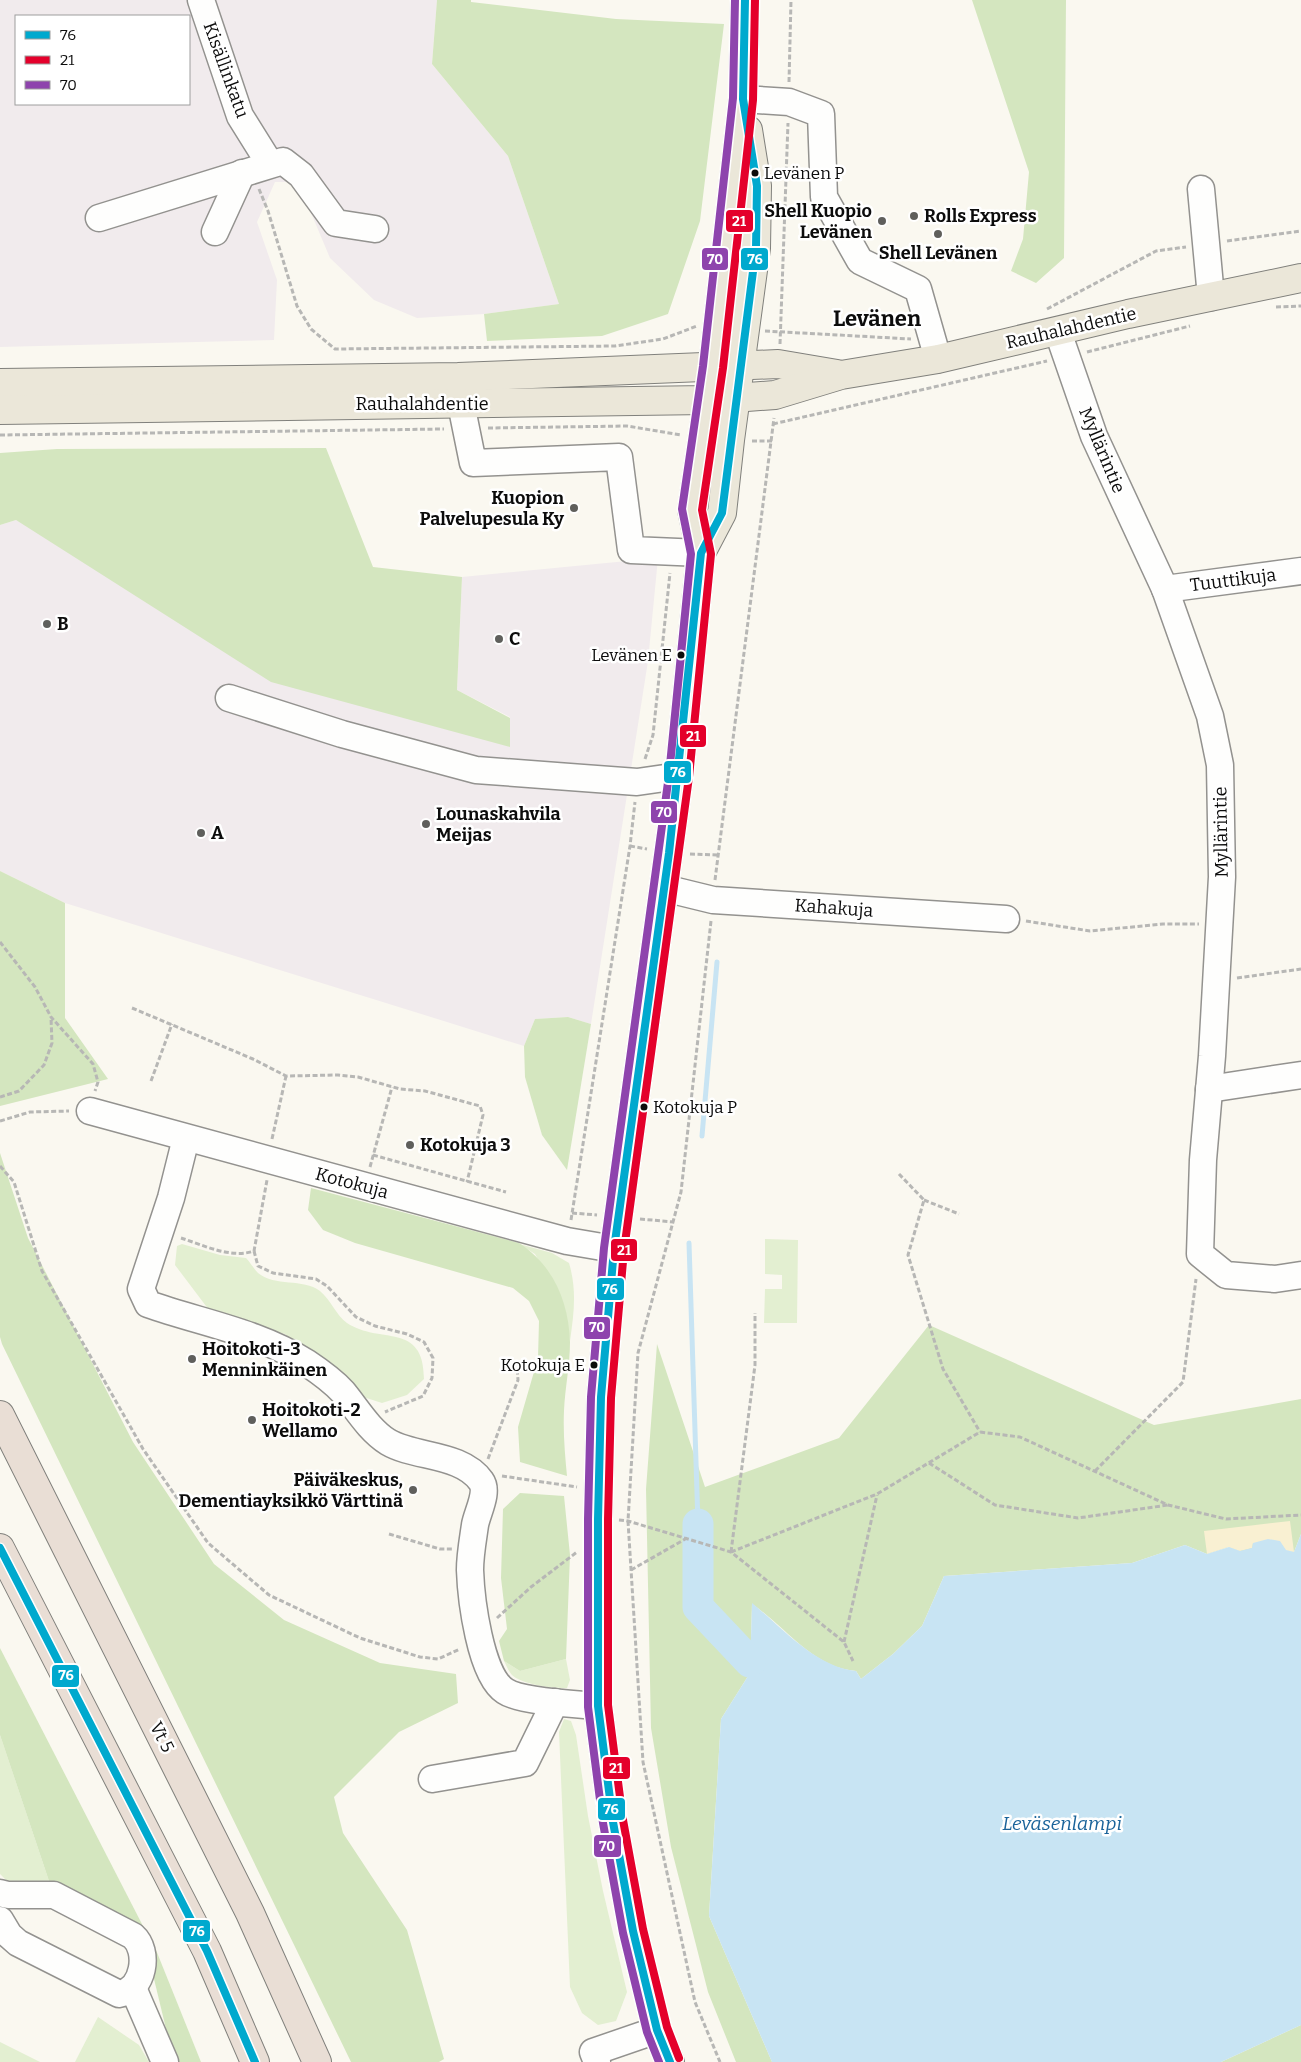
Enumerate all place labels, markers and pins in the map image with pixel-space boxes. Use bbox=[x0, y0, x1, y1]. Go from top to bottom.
place label: Levänen P bbox=[764, 163, 844, 184]
marker: Levänen P bbox=[750, 168, 760, 178]
place label: Shell Kuopio Levänen bbox=[764, 200, 872, 243]
place label: Rolls Express bbox=[924, 205, 1037, 227]
marker: Rolls Express bbox=[908, 210, 920, 222]
marker: Shell Kuopio Levänen bbox=[876, 215, 888, 227]
marker: Shell Levänen bbox=[932, 228, 944, 240]
place label: Shell Levänen bbox=[879, 242, 998, 264]
place label: Kuopion Palvelupesula Ky bbox=[420, 487, 565, 530]
marker: Kuopion Palvelupesula Ky bbox=[568, 502, 580, 514]
place label: B bbox=[57, 613, 69, 635]
marker: B bbox=[41, 618, 53, 630]
place label: C bbox=[509, 628, 520, 650]
marker: C bbox=[493, 633, 505, 645]
place label: Levänen E bbox=[591, 645, 672, 666]
marker: Levänen E bbox=[676, 650, 686, 660]
place label: Lounaskahvila Meijas bbox=[436, 803, 561, 846]
marker: Lounaskahvila Meijas bbox=[420, 818, 432, 830]
place label: A bbox=[211, 822, 224, 844]
marker: A bbox=[195, 827, 207, 839]
place label: Kotokuja P bbox=[653, 1097, 737, 1118]
marker: Kotokuja P bbox=[639, 1102, 649, 1112]
place label: Kotokuja 3 bbox=[420, 1134, 511, 1156]
marker: Kotokuja 3 bbox=[404, 1139, 416, 1151]
place label: Hoitokoti-3 Menninkäinen bbox=[202, 1338, 328, 1381]
marker: Hoitokoti-3 Menninkäinen bbox=[186, 1353, 198, 1365]
place label: Kotokuja E bbox=[500, 1355, 585, 1376]
marker: Kotokuja E bbox=[589, 1360, 599, 1370]
place label: Hoitokoti-2 Wellamo bbox=[262, 1399, 361, 1442]
marker: Hoitokoti-2 Wellamo bbox=[246, 1414, 258, 1426]
place label: Päiväkeskus, Dementiayksikkö Värttinä bbox=[178, 1469, 403, 1512]
marker: Päiväkeskus, Dementiayksikkö Värttinä bbox=[407, 1484, 419, 1496]

